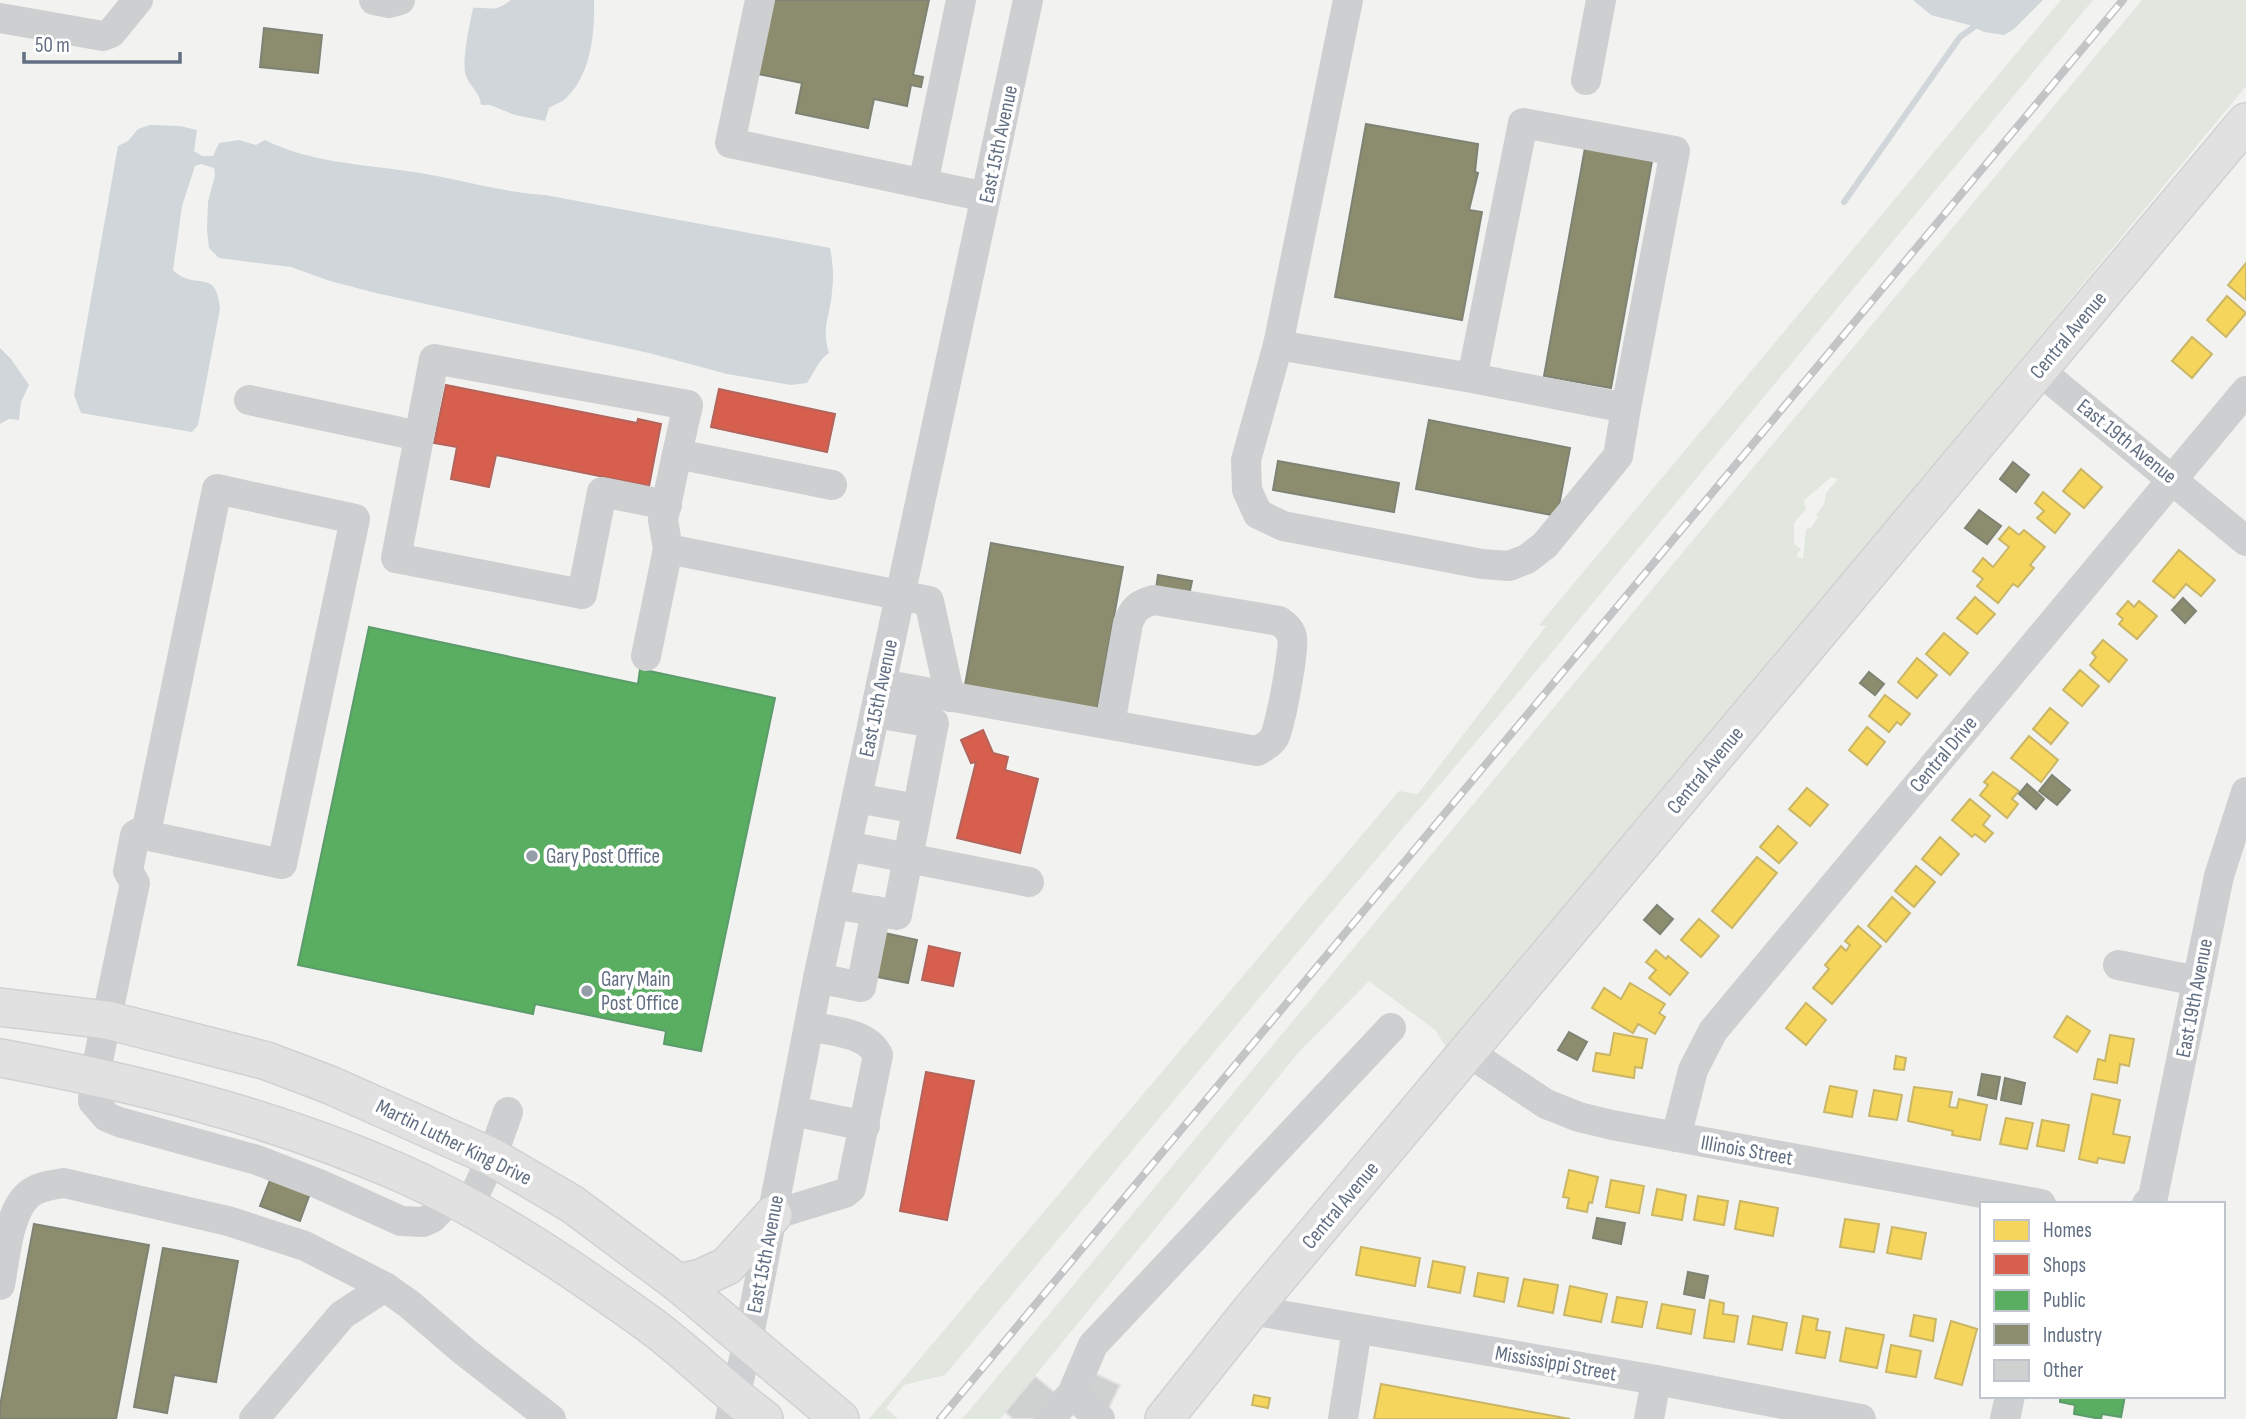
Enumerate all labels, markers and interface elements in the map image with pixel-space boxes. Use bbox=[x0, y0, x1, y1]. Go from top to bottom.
scale bar bbox=[24, 21, 180, 65]
text: 50 m bbox=[35, 33, 70, 58]
street label: East 15th Avenue bbox=[974, 83, 1023, 205]
street label: Central Avenue bbox=[2025, 287, 2112, 384]
street label: East 19th Avenue bbox=[2072, 394, 2181, 489]
street label: East 15th Avenue bbox=[854, 637, 903, 759]
street label: Central Drive bbox=[1904, 711, 1982, 797]
street label: Central Avenue bbox=[1662, 722, 1749, 819]
place label: Gary Post Office bbox=[546, 844, 660, 869]
marker: Gary Post Office bbox=[524, 848, 540, 864]
street label: East 19th Avenue bbox=[2171, 937, 2218, 1060]
place label: Gary Main Post Office bbox=[601, 967, 679, 1016]
marker: Gary Main Post Office bbox=[579, 983, 595, 999]
street label: Martin Luther King Drive bbox=[372, 1094, 536, 1191]
street label: Illinois Street bbox=[1699, 1130, 1795, 1171]
street label: Central Avenue bbox=[1297, 1157, 1384, 1254]
street label: East 15th Avenue bbox=[742, 1193, 789, 1315]
legend bbox=[1980, 1202, 2225, 1398]
text: Homes bbox=[2043, 1218, 2092, 1243]
text: Shops bbox=[2043, 1253, 2086, 1278]
text: Public bbox=[2043, 1288, 2086, 1313]
text: Industry bbox=[2043, 1323, 2102, 1348]
street label: Mississippi Street bbox=[1493, 1341, 1619, 1386]
text: Other bbox=[2043, 1358, 2083, 1383]

